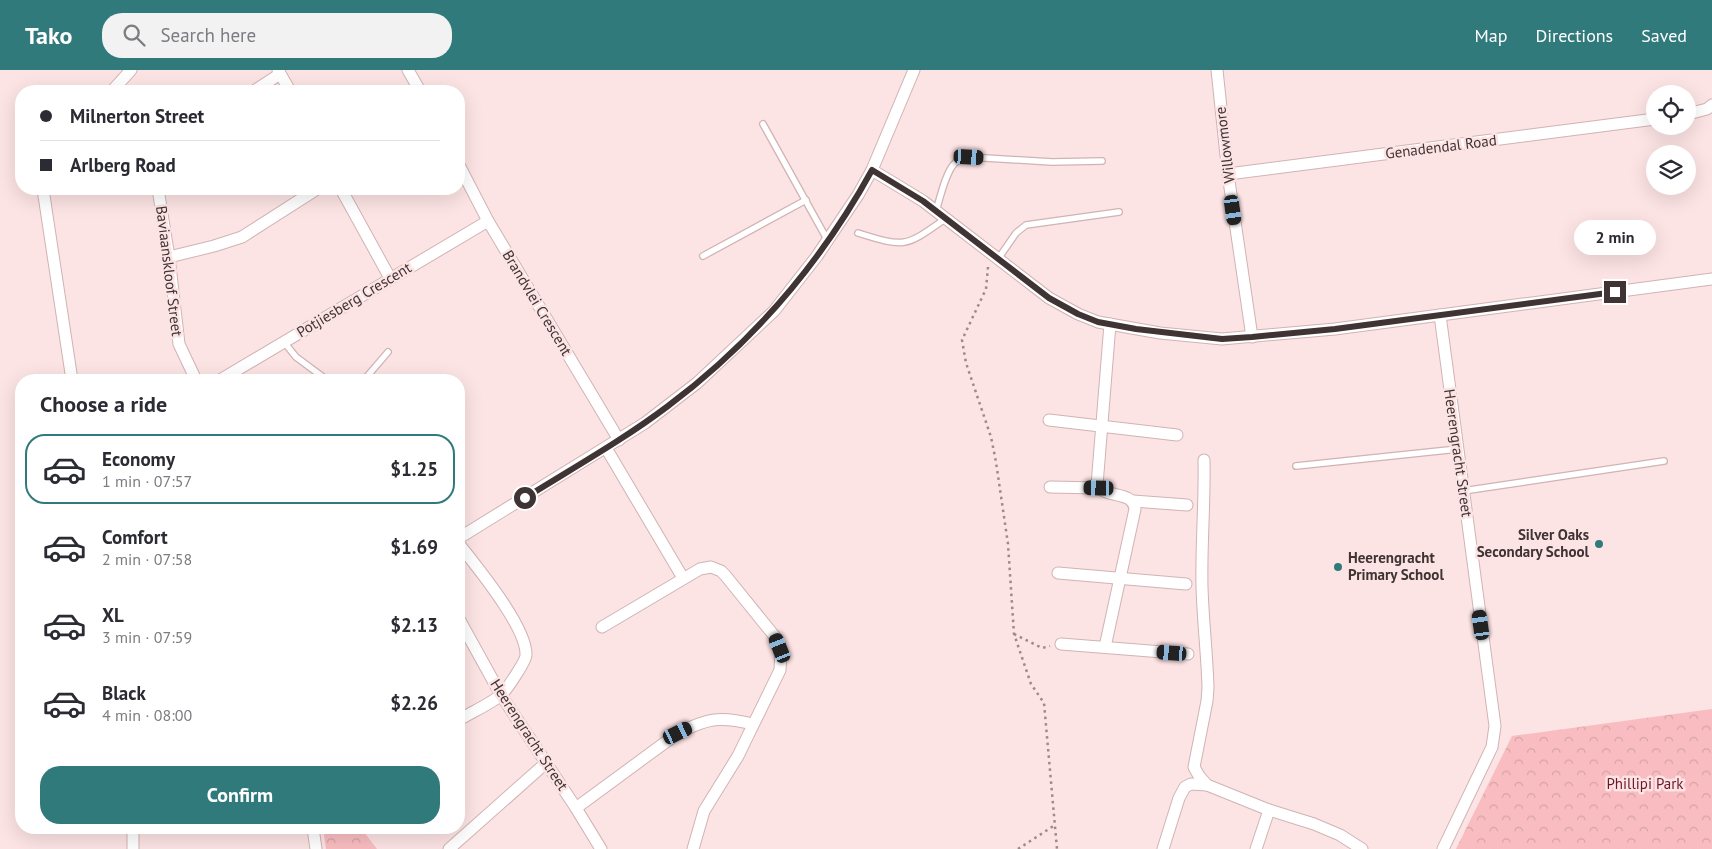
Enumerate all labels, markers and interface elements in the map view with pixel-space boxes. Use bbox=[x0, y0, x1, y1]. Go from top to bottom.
search box bbox=[102, 13, 452, 58]
text: Tako bbox=[25, 20, 72, 51]
icon: search bbox=[120, 21, 148, 49]
text: Search here bbox=[160, 23, 256, 47]
text: Map bbox=[1475, 24, 1507, 47]
text: Directions bbox=[1535, 24, 1613, 47]
text: Saved bbox=[1641, 24, 1687, 47]
map controls bbox=[1646, 85, 1696, 195]
button: locate bbox=[1646, 85, 1696, 135]
text: Milnerton Street bbox=[70, 104, 204, 128]
street label: Willowmore bbox=[1210, 106, 1239, 184]
street label: Genadendal Road bbox=[1384, 130, 1498, 163]
button: layers bbox=[1646, 145, 1696, 195]
car bbox=[953, 149, 984, 165]
text: Arlberg Road bbox=[70, 153, 176, 177]
car bbox=[1223, 194, 1242, 226]
street label: Baviaanskloof Street bbox=[152, 205, 187, 337]
callout: 2 min bbox=[1574, 220, 1656, 254]
text: 2 min bbox=[1595, 227, 1635, 247]
street label: Brandvlei Crescent bbox=[499, 247, 576, 359]
street label: Potjiesberg Crescent bbox=[293, 258, 415, 341]
route end bbox=[1604, 281, 1626, 303]
street label: Heerengracht Street bbox=[1440, 388, 1477, 518]
text: Choose a ride bbox=[40, 390, 167, 418]
icon: car bbox=[42, 447, 87, 492]
text: Economy bbox=[102, 447, 175, 471]
text: $1.25 bbox=[390, 457, 438, 481]
text: 1 min · 07:57 bbox=[102, 471, 192, 491]
car bbox=[1083, 480, 1114, 496]
route start bbox=[514, 487, 536, 509]
icon: car bbox=[42, 525, 87, 570]
text: Comfort bbox=[102, 525, 168, 549]
place label: Silver Oaks Secondary School bbox=[1477, 525, 1590, 561]
text: $1.69 bbox=[390, 535, 438, 559]
marker: Silver Oaks Secondary School bbox=[1593, 538, 1605, 550]
place label: Heerengracht Primary School bbox=[1348, 548, 1444, 584]
text: 2 min · 07:58 bbox=[102, 549, 192, 569]
marker: Heerengracht Primary School bbox=[1332, 561, 1344, 573]
icon: car bbox=[42, 603, 87, 648]
text: XL bbox=[102, 603, 124, 627]
car bbox=[1471, 609, 1490, 641]
text: $2.13 bbox=[390, 613, 438, 637]
text: 3 min · 07:59 bbox=[102, 627, 192, 647]
car bbox=[767, 631, 792, 665]
car bbox=[1156, 644, 1187, 662]
street label: Heerengracht Street bbox=[486, 675, 573, 794]
icon: car bbox=[42, 681, 87, 726]
text: Black bbox=[102, 681, 146, 705]
text: $2.26 bbox=[390, 691, 438, 715]
text: 4 min · 08:00 bbox=[102, 705, 192, 725]
car bbox=[661, 720, 694, 746]
button: Confirm bbox=[40, 766, 440, 824]
park label: Phillipi Park bbox=[1606, 774, 1684, 793]

